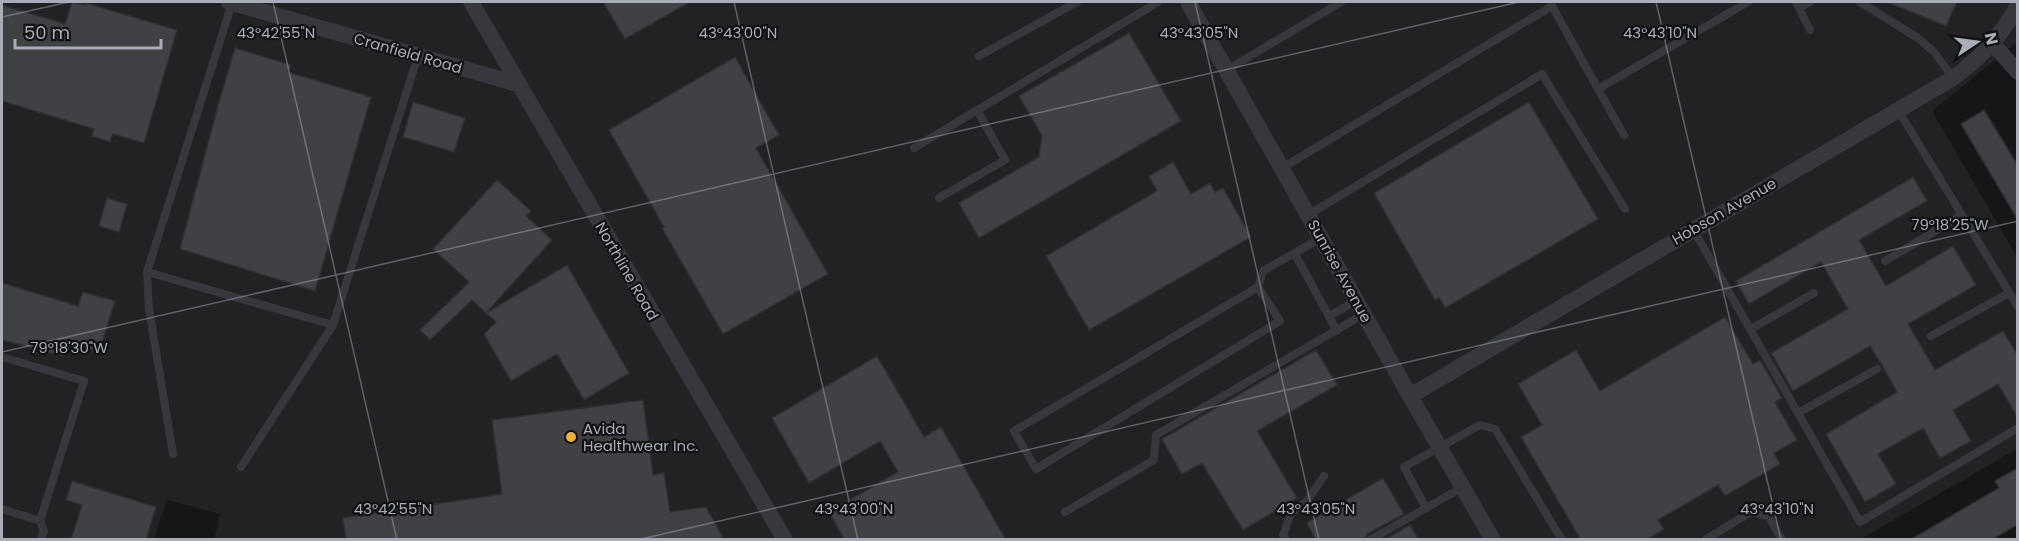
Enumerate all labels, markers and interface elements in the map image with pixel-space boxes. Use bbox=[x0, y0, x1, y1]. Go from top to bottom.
scale bar bbox=[15, 12, 160, 50]
north arrow bbox=[1947, 12, 2007, 72]
text: 50 m bbox=[24, 20, 70, 45]
text: 43°42'55"N bbox=[237, 22, 315, 43]
text: 43°43'00"N bbox=[699, 22, 777, 43]
text: 43°43'05"N bbox=[1160, 22, 1238, 43]
text: 43°43'10"N bbox=[1623, 22, 1697, 43]
street label: Cranfield Road bbox=[351, 28, 465, 78]
text: N bbox=[1979, 30, 2004, 47]
street label: Hobson Avenue bbox=[1668, 173, 1780, 249]
text: 79°18'25"W bbox=[1911, 214, 1989, 235]
street label: Sunrise Avenue bbox=[1303, 216, 1377, 326]
street label: Northline Road bbox=[590, 218, 664, 324]
text: 79°18'30"W bbox=[30, 337, 108, 358]
place label: Avida Healthwear Inc. bbox=[583, 418, 698, 456]
marker: Avida Healthwear Inc. bbox=[564, 430, 578, 444]
text: 43°42'55"N bbox=[354, 498, 432, 519]
text: 43°43'00"N bbox=[815, 498, 893, 519]
text: 43°43'05"N bbox=[1277, 498, 1355, 519]
text: 43°43'10"N bbox=[1740, 498, 1814, 519]

